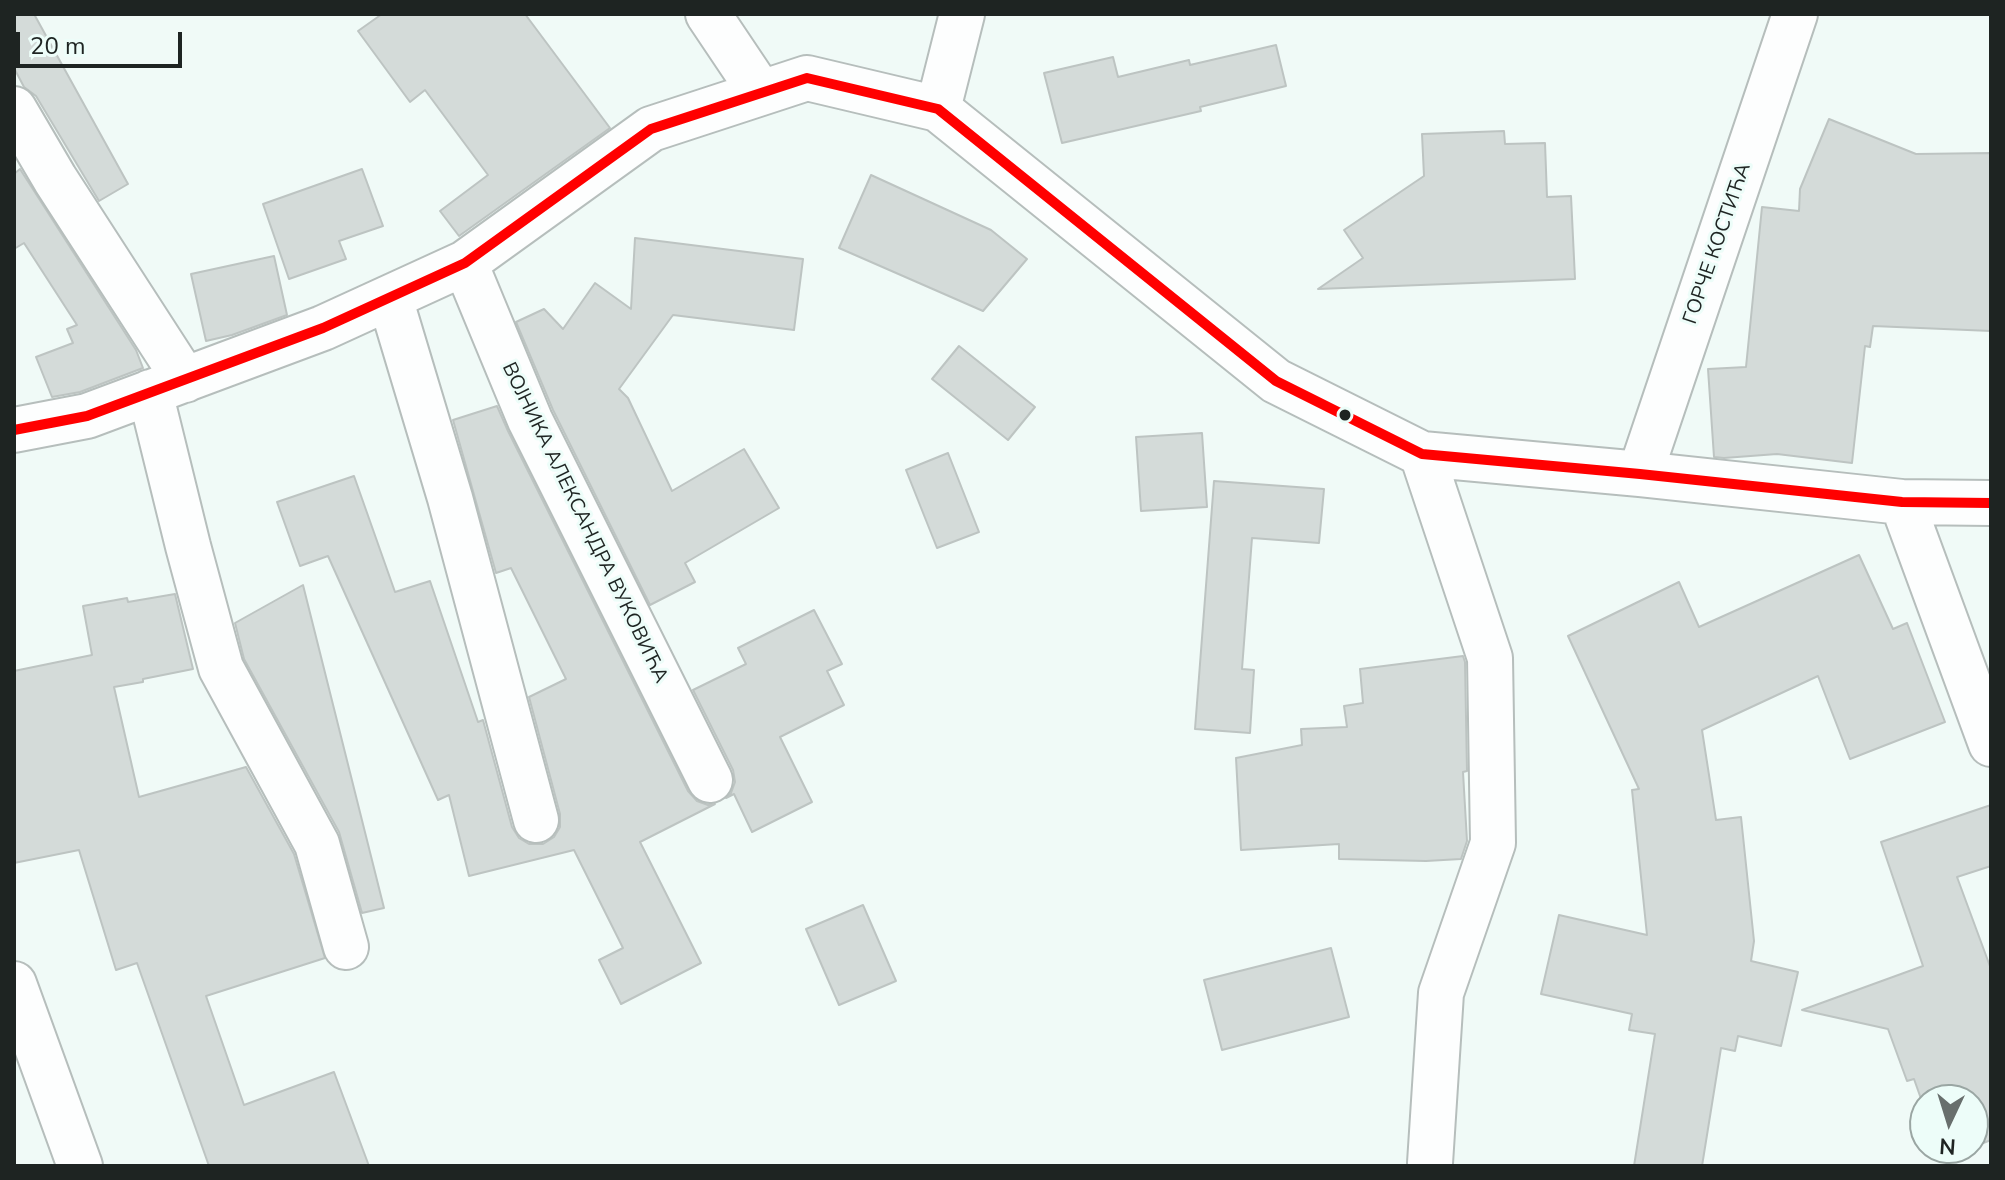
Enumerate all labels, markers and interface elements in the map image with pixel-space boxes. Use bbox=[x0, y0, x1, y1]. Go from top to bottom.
scale bar bbox=[20, 16, 186, 66]
text: 20 m bbox=[30, 30, 86, 62]
street label: ГОРЧЕ КОСТИЋА bbox=[1679, 160, 1757, 328]
street label: ВОЈНИКА АЛЕКСАНДРА ВУКОВИЋА bbox=[496, 359, 672, 687]
unlabelled marker bbox=[1337, 407, 1353, 423]
north arrow bbox=[1909, 1084, 1989, 1164]
text: N bbox=[1938, 1130, 1957, 1161]

